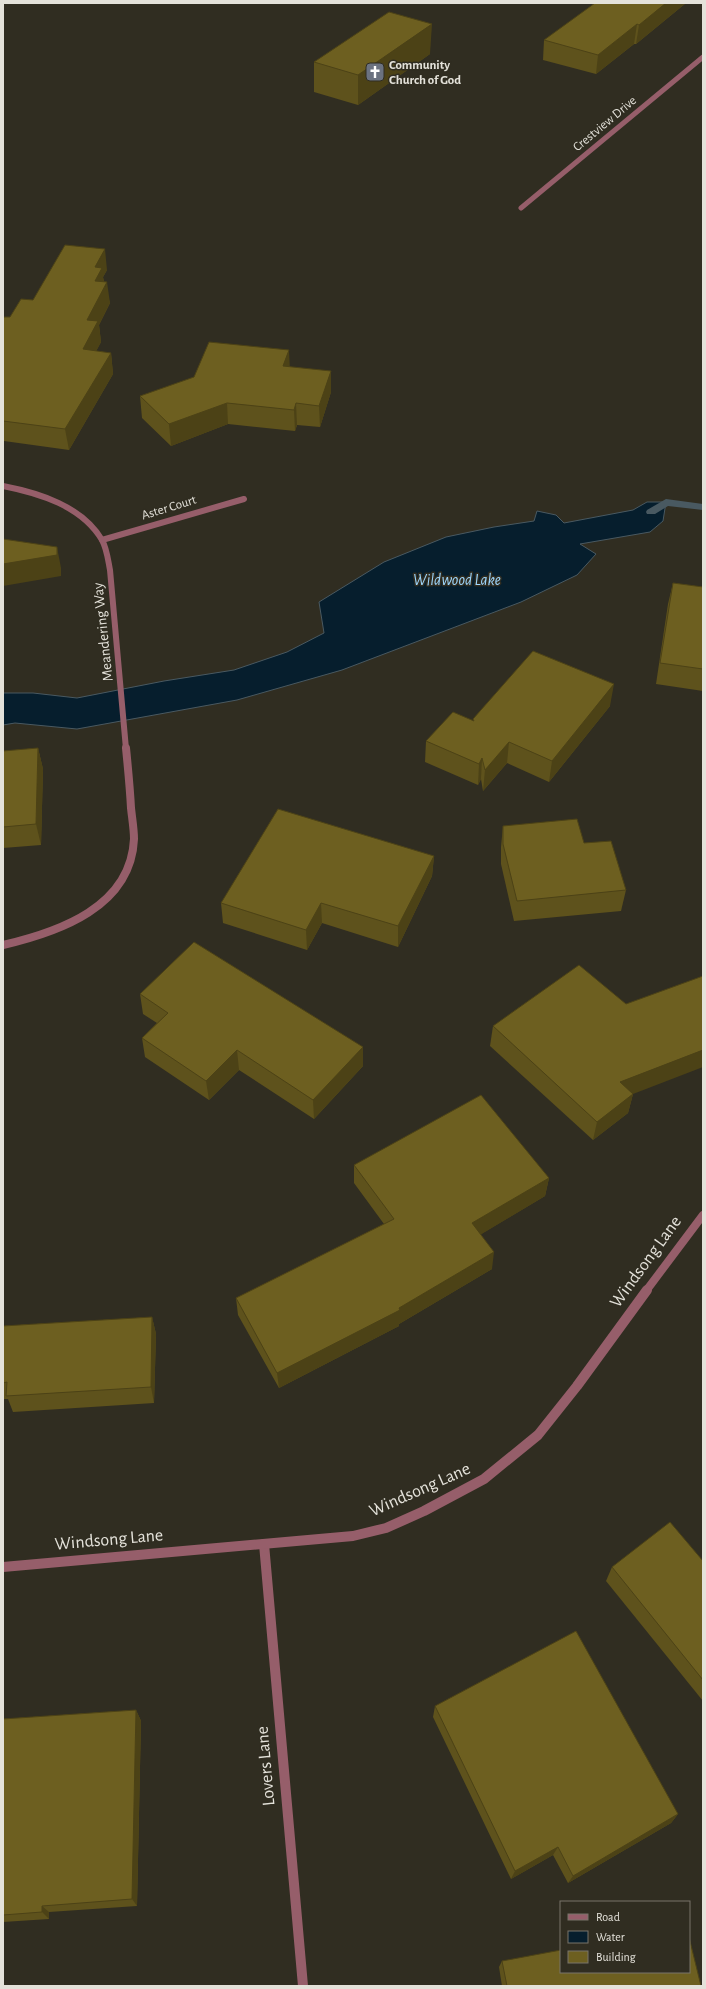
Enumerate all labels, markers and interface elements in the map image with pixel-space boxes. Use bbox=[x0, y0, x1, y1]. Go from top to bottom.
place label: Community Church of God bbox=[389, 59, 461, 87]
church icon: Community Church of God bbox=[364, 61, 386, 83]
street label: Crestview Drive bbox=[571, 94, 639, 154]
street label: Aster Court bbox=[140, 494, 198, 522]
water label: Wildwood Lake bbox=[413, 572, 501, 588]
street label: Meandering Way bbox=[90, 581, 116, 682]
street label: Windsong Lane bbox=[607, 1213, 685, 1311]
street label: Windsong Lane bbox=[367, 1460, 473, 1520]
street label: Windsong Lane bbox=[54, 1526, 164, 1554]
street label: Lovers Lane bbox=[254, 1725, 278, 1807]
legend bbox=[560, 1901, 690, 1973]
text: Road bbox=[596, 1911, 620, 1923]
text: Water bbox=[596, 1931, 625, 1943]
text: Building bbox=[596, 1951, 636, 1963]

